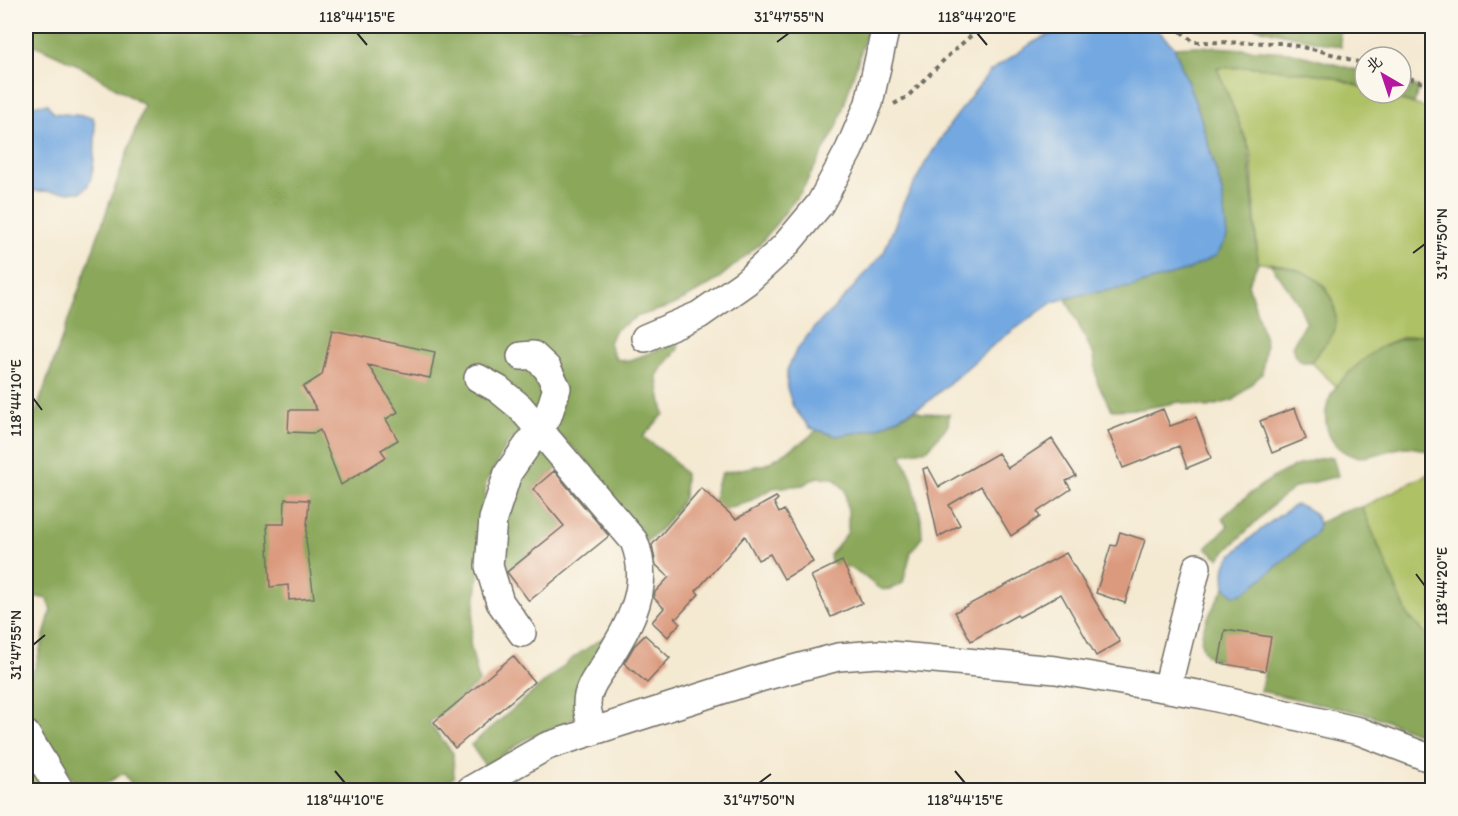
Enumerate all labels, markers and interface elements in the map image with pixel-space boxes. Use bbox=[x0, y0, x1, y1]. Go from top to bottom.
text: 118°44'15"E bbox=[319, 8, 395, 26]
text: 31°47'55"N bbox=[754, 8, 824, 26]
text: 118°44'20"E bbox=[938, 8, 1016, 26]
north arrow bbox=[1353, 45, 1413, 105]
text: 北 bbox=[1362, 51, 1386, 76]
text: 31°47'50"N bbox=[1433, 208, 1451, 280]
text: 118°44'10"E bbox=[7, 359, 25, 437]
text: 118°44'20"E bbox=[1433, 547, 1451, 625]
text: 31°47'55"N bbox=[7, 610, 25, 680]
text: 118°44'10"E bbox=[306, 791, 384, 809]
text: 31°47'50"N bbox=[723, 791, 795, 809]
text: 118°44'15"E bbox=[927, 791, 1003, 809]

